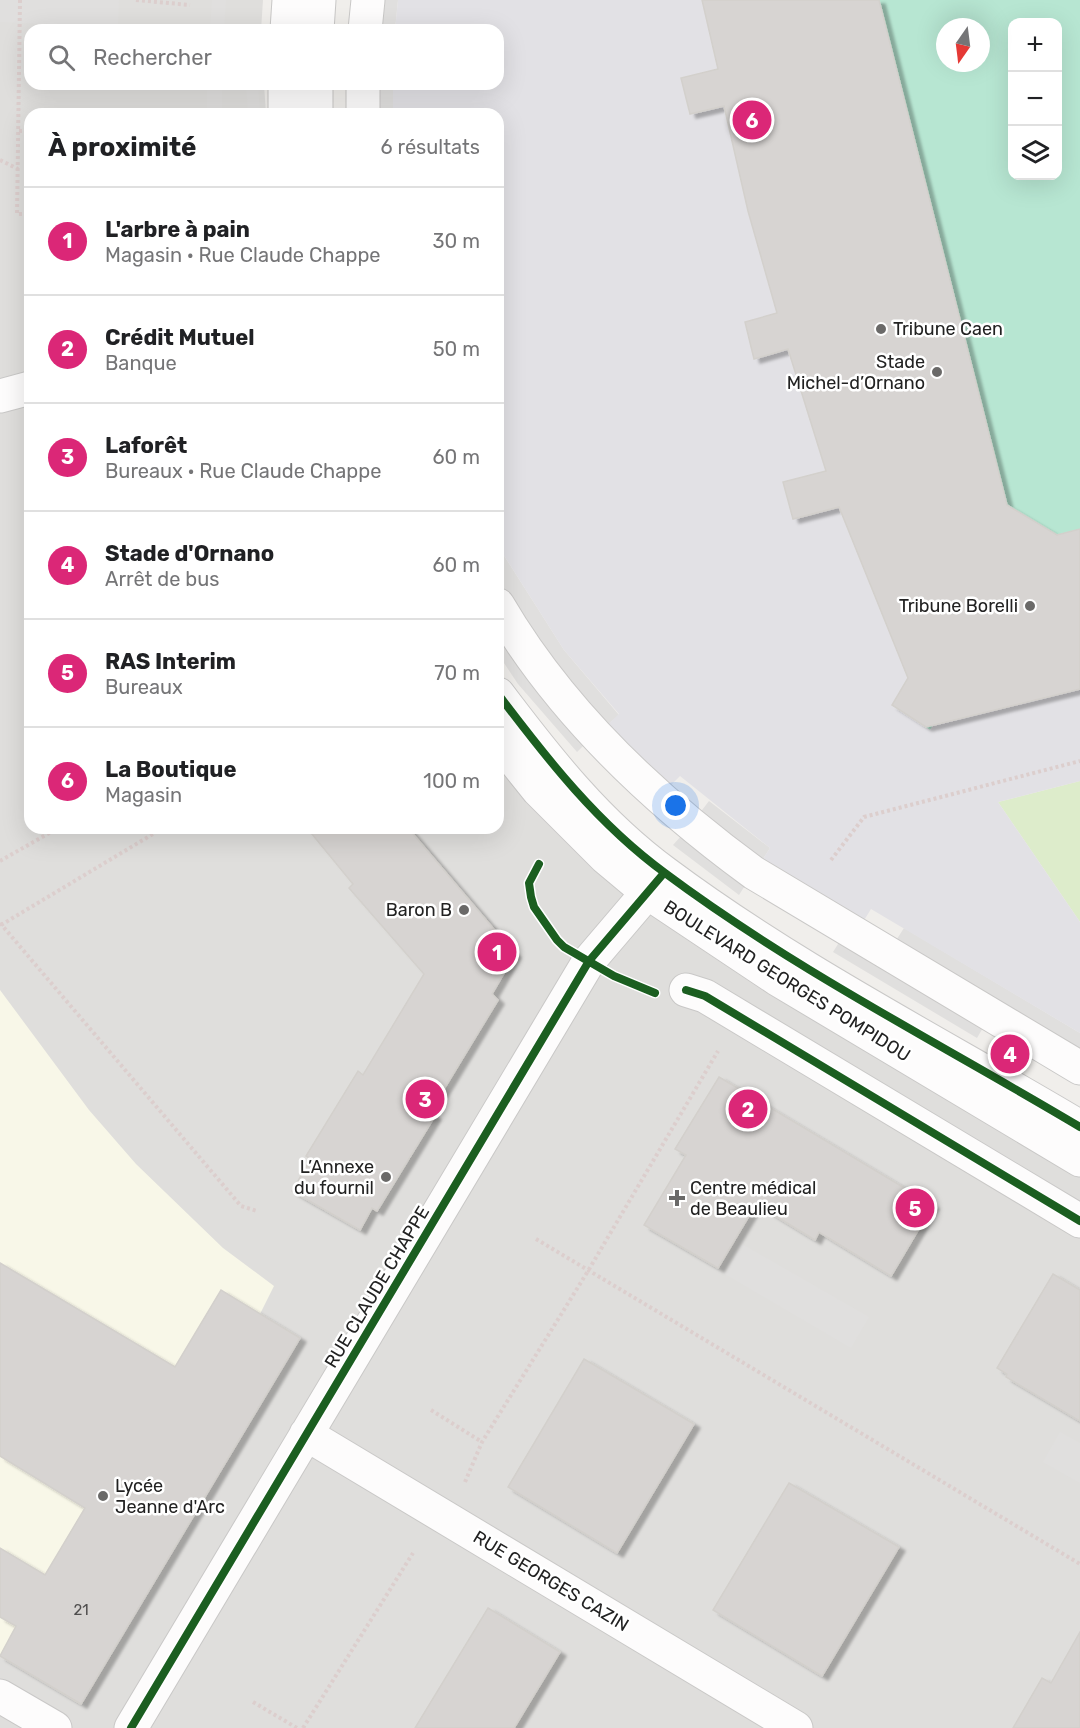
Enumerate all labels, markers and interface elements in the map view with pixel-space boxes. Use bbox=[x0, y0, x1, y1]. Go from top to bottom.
north arrow bbox=[936, 18, 990, 72]
map controls bbox=[1008, 18, 1062, 180]
button: + bbox=[1008, 18, 1062, 72]
search box bbox=[24, 24, 504, 90]
icon: search bbox=[45, 41, 78, 74]
text: Rechercher bbox=[93, 44, 212, 71]
button: − bbox=[1008, 72, 1062, 126]
pin: 6 bbox=[732, 98, 771, 142]
button: layers bbox=[1008, 126, 1062, 180]
text: À proximité bbox=[48, 132, 197, 163]
text: 6 résultats bbox=[381, 135, 480, 159]
text: L'arbre à pain bbox=[105, 216, 250, 243]
text: 1 bbox=[63, 229, 72, 253]
text: 30 m bbox=[433, 229, 480, 253]
text: Magasin · Rue Claude Chappe bbox=[105, 243, 381, 267]
place label: Tribune Caen bbox=[893, 318, 1003, 340]
marker: Tribune Caen bbox=[874, 322, 888, 336]
text: Crédit Mutuel bbox=[105, 324, 255, 351]
text: 2 bbox=[61, 337, 74, 361]
text: 50 m bbox=[433, 337, 480, 361]
text: Banque bbox=[105, 351, 177, 375]
place label: Stade Michel-d’Ornano bbox=[787, 351, 925, 394]
marker: Stade Michel-d’Ornano bbox=[930, 365, 944, 379]
text: Laforêt bbox=[105, 432, 187, 459]
text: 3 bbox=[61, 445, 74, 469]
text: 60 m bbox=[433, 445, 480, 469]
text: Bureaux · Rue Claude Chappe bbox=[105, 459, 381, 483]
text: Stade d'Ornano bbox=[105, 540, 274, 567]
text: 4 bbox=[61, 553, 74, 577]
text: 60 m bbox=[433, 553, 480, 577]
text: Arrêt de bus bbox=[105, 567, 219, 591]
place label: Tribune Borelli bbox=[899, 595, 1018, 617]
marker: Tribune Borelli bbox=[1023, 599, 1037, 613]
text: RAS Interim bbox=[105, 648, 236, 675]
text: 5 bbox=[61, 661, 74, 685]
text: 70 m bbox=[434, 661, 480, 685]
text: Bureaux bbox=[105, 675, 183, 699]
text: La Boutique bbox=[105, 756, 236, 783]
text: 6 bbox=[61, 769, 74, 793]
text: 100 m bbox=[423, 769, 480, 793]
text: Magasin bbox=[105, 783, 182, 807]
your location bbox=[661, 791, 690, 820]
street label: BOULEVARD GEORGES POMPIDOU bbox=[660, 896, 914, 1066]
place label: Baron B bbox=[386, 899, 452, 921]
marker: Baron B bbox=[457, 903, 471, 917]
pin: 1 bbox=[478, 930, 516, 974]
pin: 4 bbox=[990, 1032, 1030, 1076]
pin: 3 bbox=[406, 1076, 444, 1122]
pin: 2 bbox=[728, 1086, 768, 1132]
place label: L’Annexe du fournil bbox=[294, 1156, 374, 1199]
marker: L’Annexe du fournil bbox=[379, 1170, 393, 1184]
place label: Centre médical de Beaulieu bbox=[690, 1177, 816, 1220]
pin: 5 bbox=[896, 1186, 934, 1230]
marker: Centre médical de Beaulieu bbox=[668, 1189, 686, 1207]
street label: RUE CLAUDE CHAPPE bbox=[320, 1202, 434, 1372]
place label: Lycée Jeanne d'Arc bbox=[115, 1475, 225, 1518]
marker: Lycée Jeanne d'Arc bbox=[96, 1489, 110, 1503]
street label: RUE GEORGES CAZIN bbox=[469, 1526, 633, 1636]
house number: 21 bbox=[73, 1601, 89, 1619]

